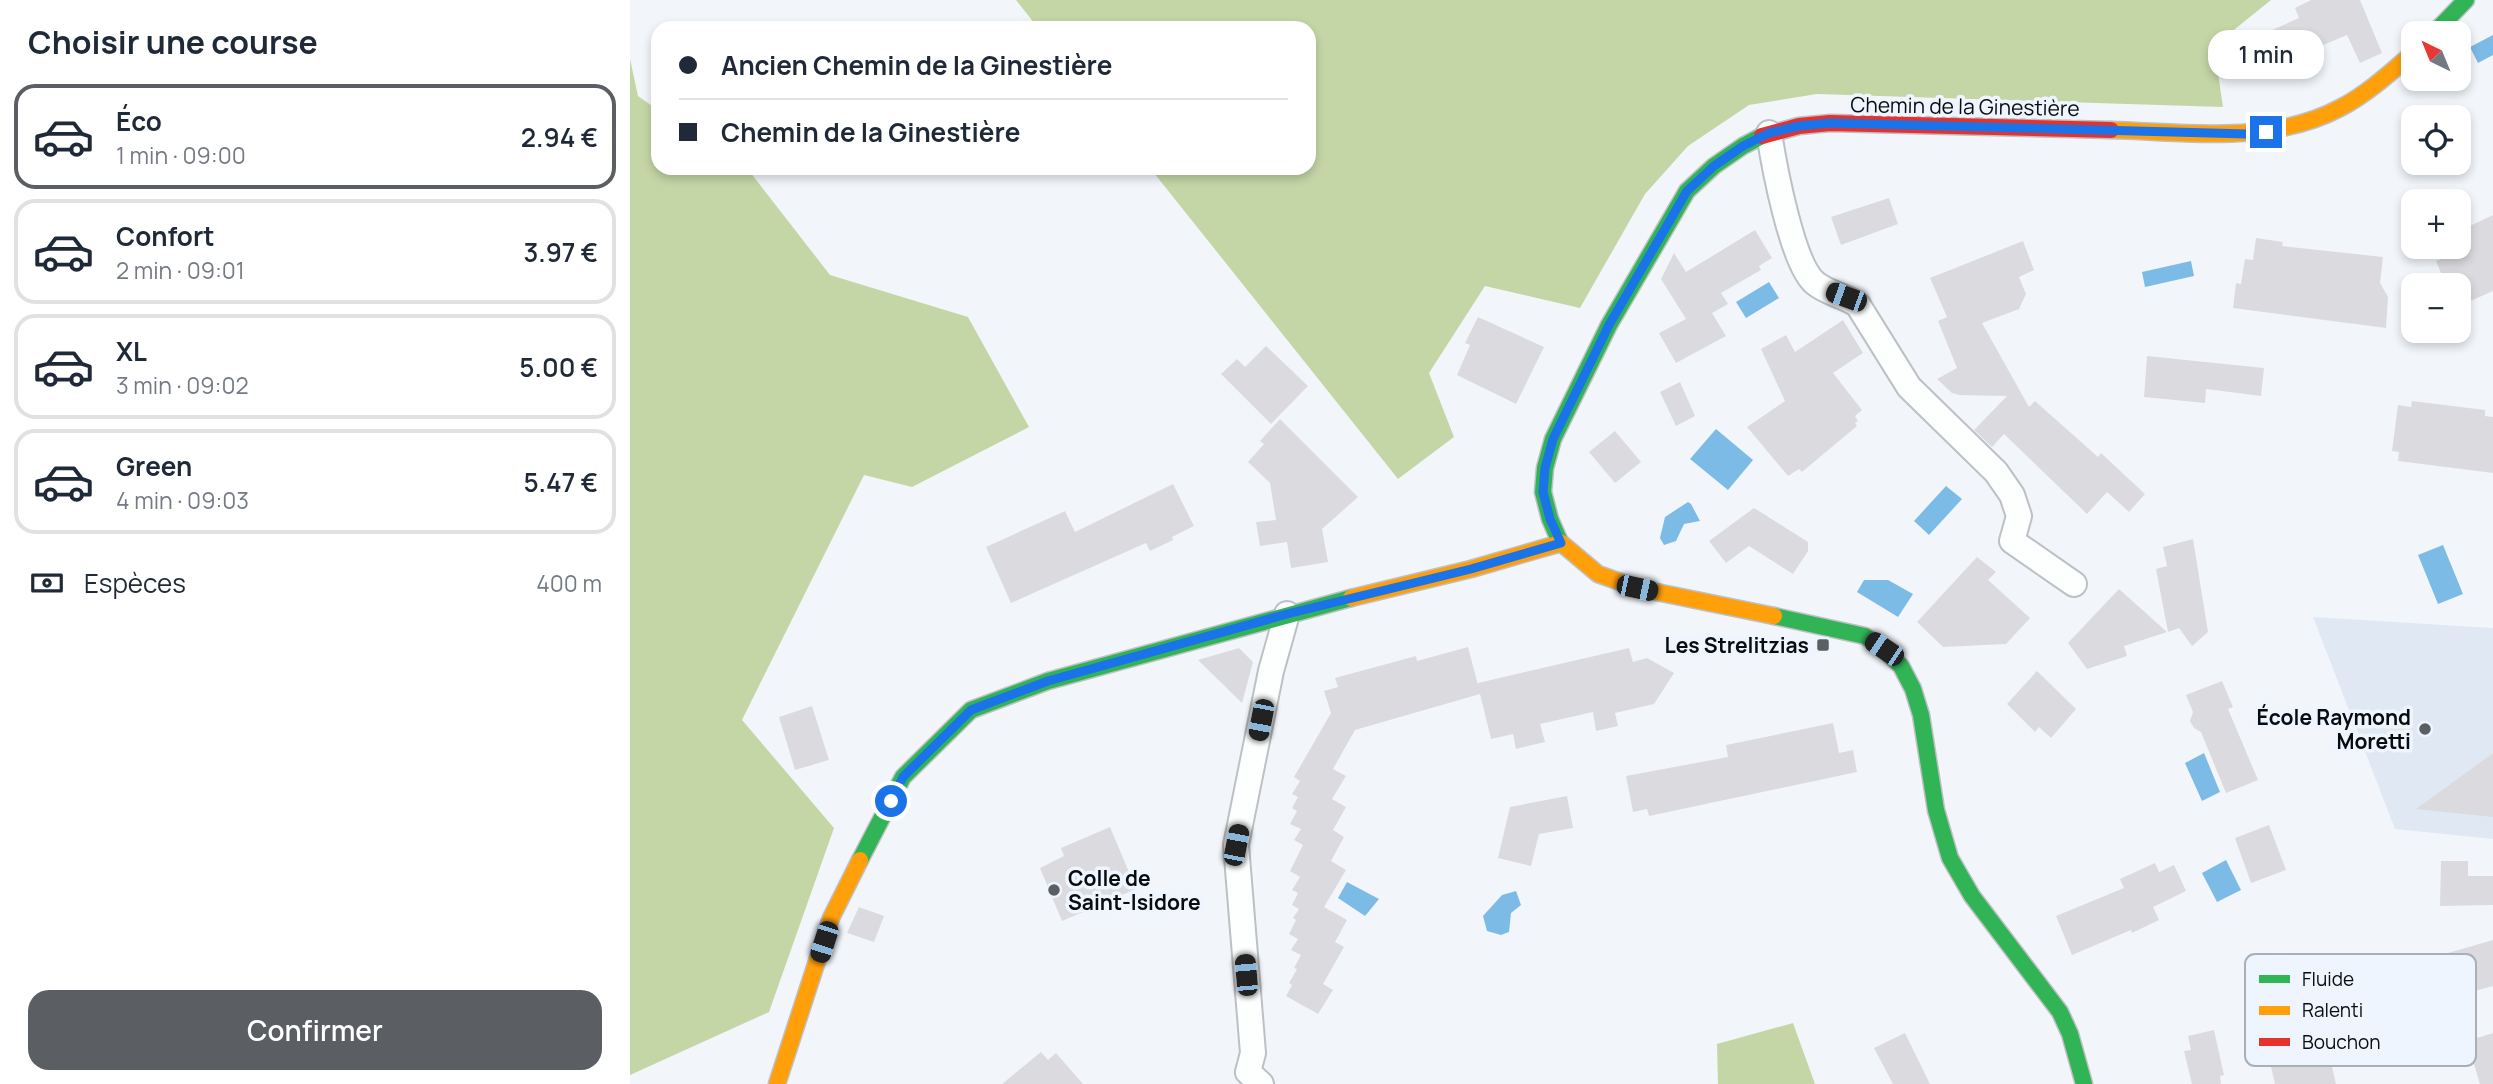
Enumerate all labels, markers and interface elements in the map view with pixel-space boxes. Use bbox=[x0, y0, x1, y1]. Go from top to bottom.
text: Choisir une course bbox=[28, 20, 318, 64]
north arrow bbox=[2401, 21, 2471, 91]
map controls bbox=[2401, 21, 2471, 343]
callout: 1 min bbox=[2208, 31, 2324, 80]
text: 1 min bbox=[2239, 38, 2293, 70]
text: Ancien Chemin de la Ginestière bbox=[721, 47, 1112, 83]
street label: Chemin de la Ginestière bbox=[1850, 90, 2080, 122]
text: Éco bbox=[116, 103, 162, 139]
icon: car bbox=[32, 105, 95, 168]
button: locate bbox=[2401, 105, 2471, 175]
text: Chemin de la Ginestière bbox=[721, 114, 1020, 150]
route end bbox=[2250, 116, 2282, 148]
text: 2.94 € bbox=[521, 119, 598, 155]
text: 1 min · 09:00 bbox=[116, 139, 246, 171]
button: + bbox=[2401, 189, 2471, 259]
text: Confort bbox=[116, 218, 215, 254]
icon: car bbox=[32, 220, 95, 283]
text: 3.97 € bbox=[523, 234, 598, 270]
text: 2 min · 09:01 bbox=[116, 254, 245, 286]
button: − bbox=[2401, 273, 2471, 343]
car bbox=[1823, 280, 1870, 314]
text: XL bbox=[116, 333, 147, 369]
icon: car bbox=[32, 335, 95, 398]
text: 5.00 € bbox=[519, 349, 598, 385]
text: 3 min · 09:02 bbox=[116, 369, 249, 401]
text: Green bbox=[116, 448, 192, 484]
icon: car bbox=[32, 450, 95, 513]
text: 5.47 € bbox=[523, 464, 598, 500]
text: 4 min · 09:03 bbox=[116, 484, 249, 516]
icon: cash bbox=[28, 564, 66, 602]
text: Espèces bbox=[84, 565, 186, 601]
text: 400 m bbox=[536, 567, 602, 599]
car bbox=[1615, 573, 1660, 603]
car bbox=[1861, 629, 1908, 669]
place label: Les Strelitzias bbox=[1664, 631, 1809, 659]
marker: Les Strelitzias bbox=[1815, 637, 1831, 653]
car bbox=[1247, 697, 1276, 743]
place label: École Raymond Moretti bbox=[2257, 703, 2411, 755]
marker: École Raymond Moretti bbox=[2417, 721, 2433, 737]
route start bbox=[875, 785, 907, 817]
car bbox=[1222, 822, 1251, 868]
place label: Colle de Saint-Isidore bbox=[1068, 864, 1201, 916]
marker: Colle de Saint-Isidore bbox=[1046, 882, 1062, 898]
car bbox=[808, 919, 841, 965]
car bbox=[1234, 953, 1259, 997]
legend bbox=[2245, 954, 2476, 1066]
text: Fluide bbox=[2302, 966, 2354, 992]
button: Confirmer bbox=[28, 990, 602, 1070]
text: Ralenti bbox=[2302, 997, 2363, 1023]
text: Bouchon bbox=[2302, 1029, 2381, 1055]

